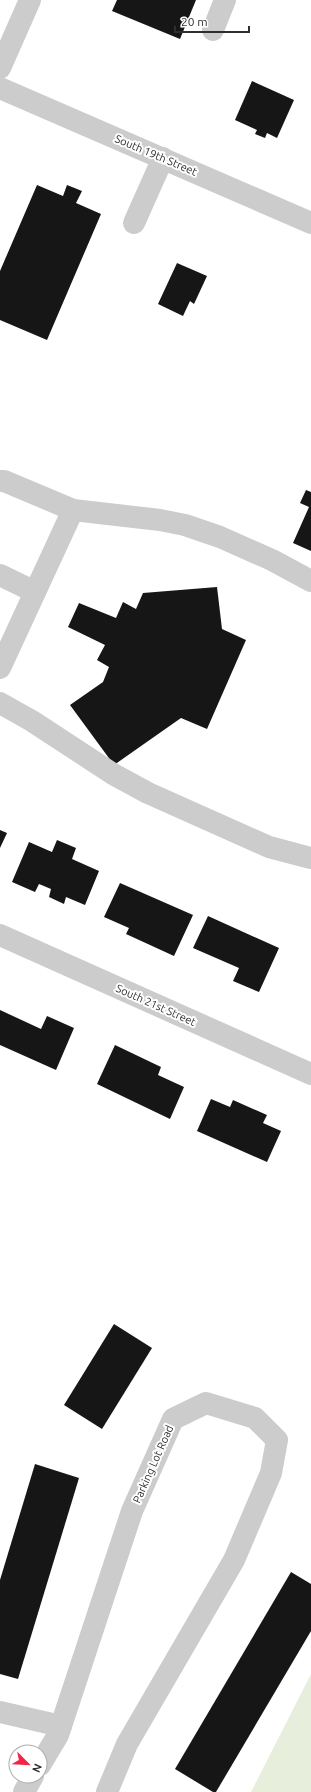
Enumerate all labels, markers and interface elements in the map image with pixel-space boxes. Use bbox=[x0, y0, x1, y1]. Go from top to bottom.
scale bar bbox=[175, 8, 249, 34]
text: 20 m bbox=[181, 15, 208, 28]
street label: South 19th Street bbox=[113, 132, 199, 178]
street label: South 21st Street bbox=[114, 982, 198, 1028]
street label: Parking Lot Road bbox=[130, 1423, 176, 1505]
north arrow bbox=[8, 1744, 48, 1784]
text: N bbox=[30, 1762, 44, 1774]

